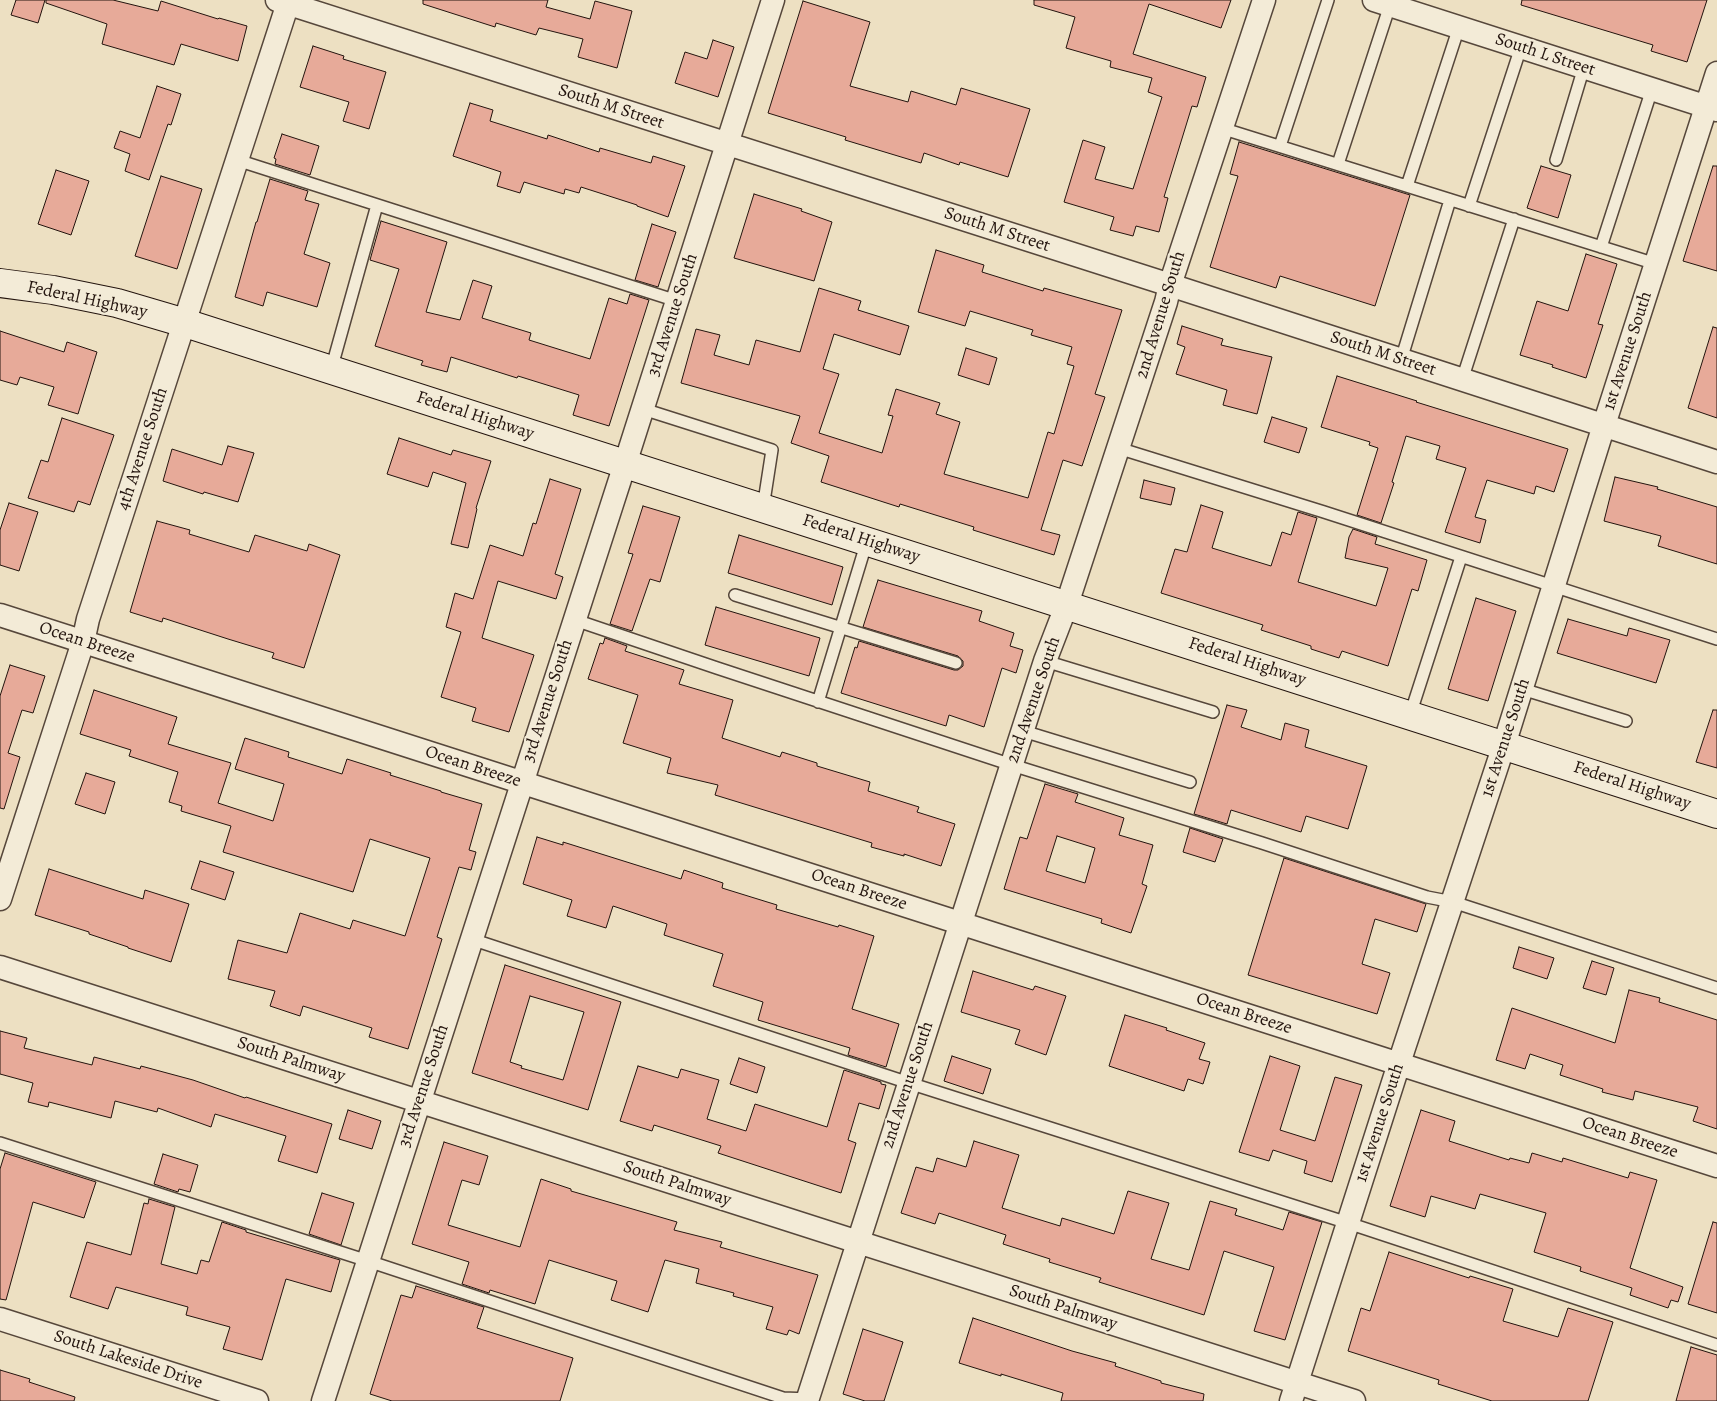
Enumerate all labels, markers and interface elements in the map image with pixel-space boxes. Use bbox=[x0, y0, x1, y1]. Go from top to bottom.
street label: South L Street bbox=[1492, 29, 1598, 81]
street label: South M Street bbox=[555, 80, 667, 134]
street label: South M Street bbox=[941, 203, 1053, 257]
street label: 2nd Avenue South bbox=[1131, 249, 1191, 381]
street label: 3rd Avenue South bbox=[643, 251, 703, 379]
street label: Federal Highway bbox=[25, 277, 149, 323]
street label: 1st Avenue South bbox=[1599, 289, 1657, 413]
street label: South M Street bbox=[1327, 327, 1439, 381]
street label: 4th Avenue South bbox=[113, 385, 173, 513]
street label: Federal Highway bbox=[413, 387, 537, 445]
street label: Federal Highway bbox=[799, 510, 923, 568]
street label: Ocean Breeze bbox=[36, 617, 138, 669]
street label: Federal Highway bbox=[1185, 633, 1309, 691]
street label: 2nd Avenue South bbox=[1002, 634, 1066, 766]
street label: 3rd Avenue South bbox=[518, 637, 578, 765]
street label: 1st Avenue South bbox=[1477, 676, 1535, 800]
street label: Ocean Breeze bbox=[422, 741, 524, 793]
street label: Federal Highway bbox=[1570, 757, 1694, 815]
street label: Ocean Breeze bbox=[808, 864, 910, 916]
street label: Ocean Breeze bbox=[1193, 988, 1295, 1040]
street label: 2nd Avenue South bbox=[877, 1019, 939, 1151]
street label: 3rd Avenue South bbox=[394, 1022, 454, 1150]
street label: South Palmway bbox=[234, 1032, 348, 1088]
street label: 1st Avenue South bbox=[1351, 1061, 1409, 1185]
street label: Ocean Breeze bbox=[1579, 1112, 1681, 1164]
street label: South Palmway bbox=[620, 1156, 734, 1212]
street label: South Palmway bbox=[1006, 1280, 1120, 1336]
street label: South Lakeside Drive bbox=[51, 1326, 205, 1394]

